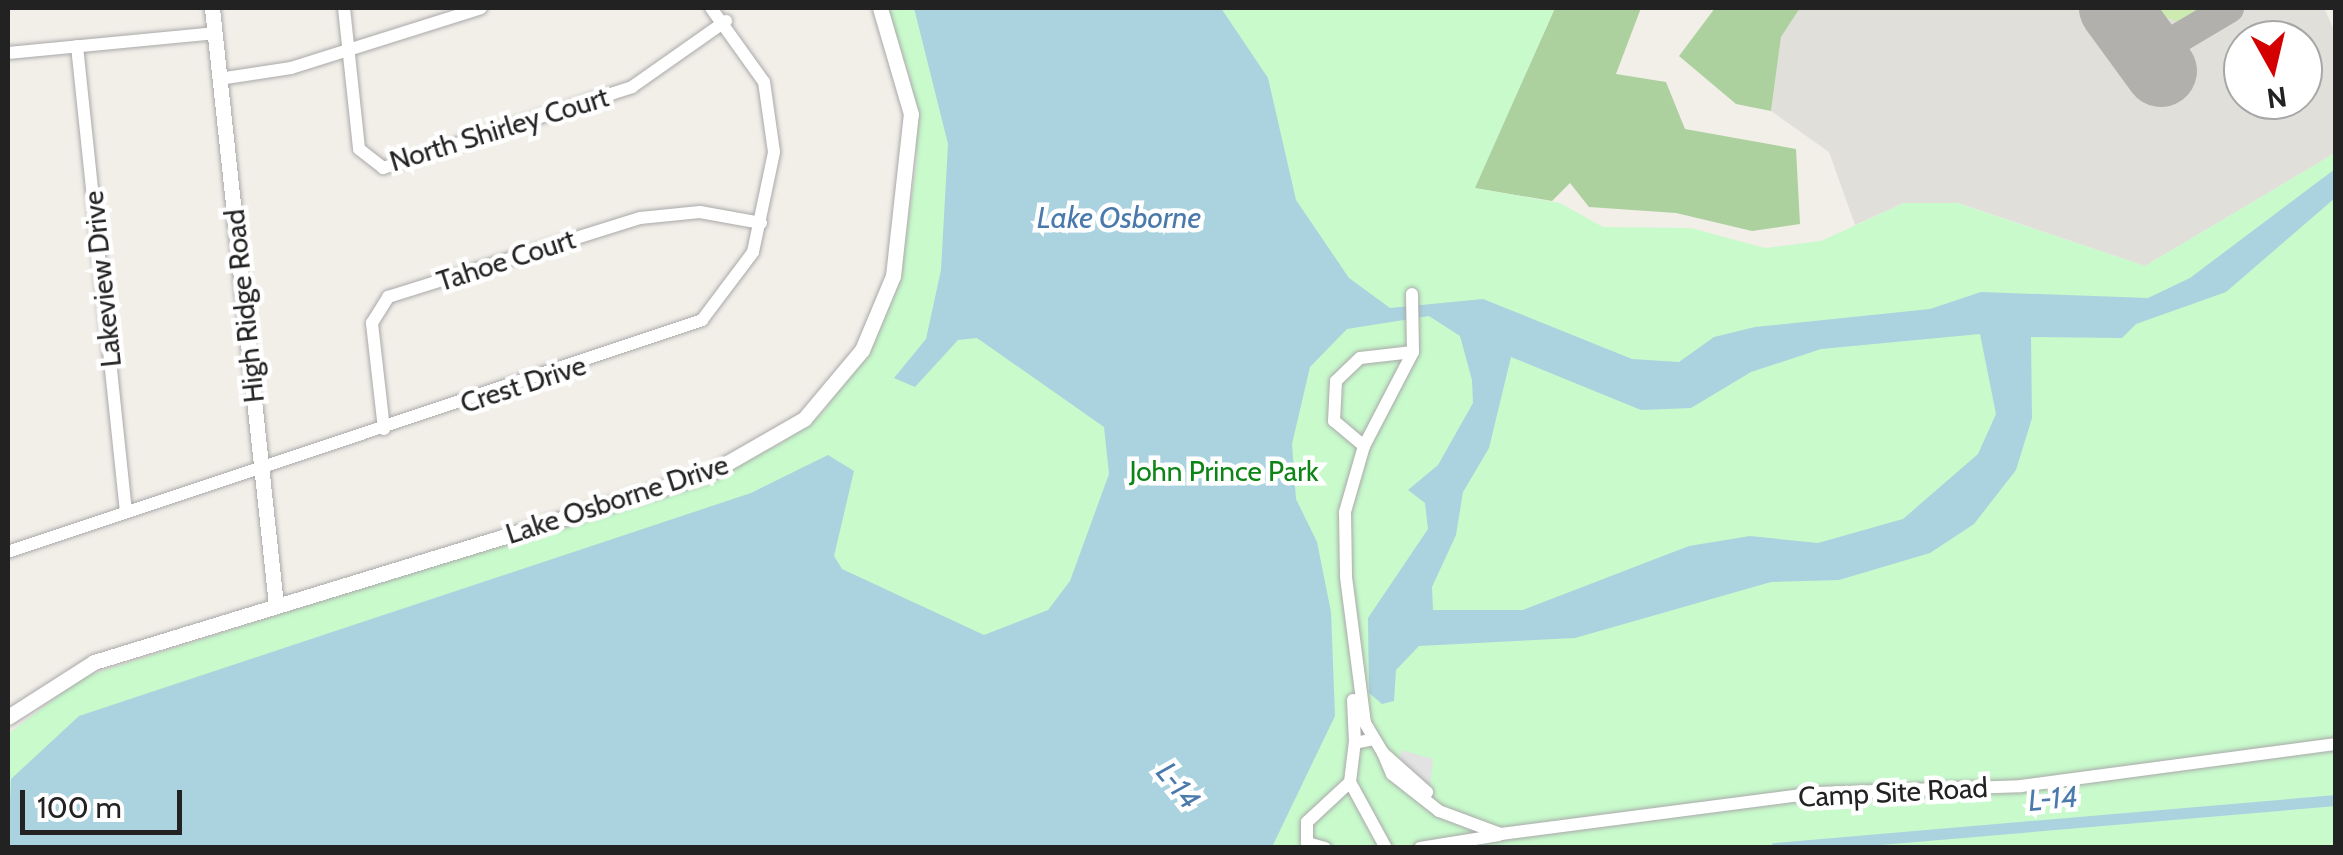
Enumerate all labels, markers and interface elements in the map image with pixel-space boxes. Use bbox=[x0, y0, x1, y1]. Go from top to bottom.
north arrow bbox=[2223, 20, 2323, 120]
street label: North Shirley Court bbox=[386, 80, 612, 178]
text: N bbox=[2265, 80, 2289, 116]
street label: Lakeview Drive bbox=[76, 189, 128, 369]
water label: Lake Osborne bbox=[1037, 200, 1201, 236]
street label: High Ridge Road bbox=[217, 208, 271, 404]
street label: Tahoe Court bbox=[433, 222, 579, 298]
street label: Crest Drive bbox=[456, 348, 590, 420]
street label: Lake Osborne Drive bbox=[502, 447, 732, 551]
park label: John Prince Park bbox=[1129, 454, 1319, 488]
water label: L-14 bbox=[1148, 755, 1208, 817]
scale bar bbox=[25, 770, 188, 832]
street label: Camp Site Road bbox=[1797, 770, 1989, 814]
water label: L-14 bbox=[2027, 779, 2079, 819]
text: 100 m bbox=[37, 789, 122, 826]

